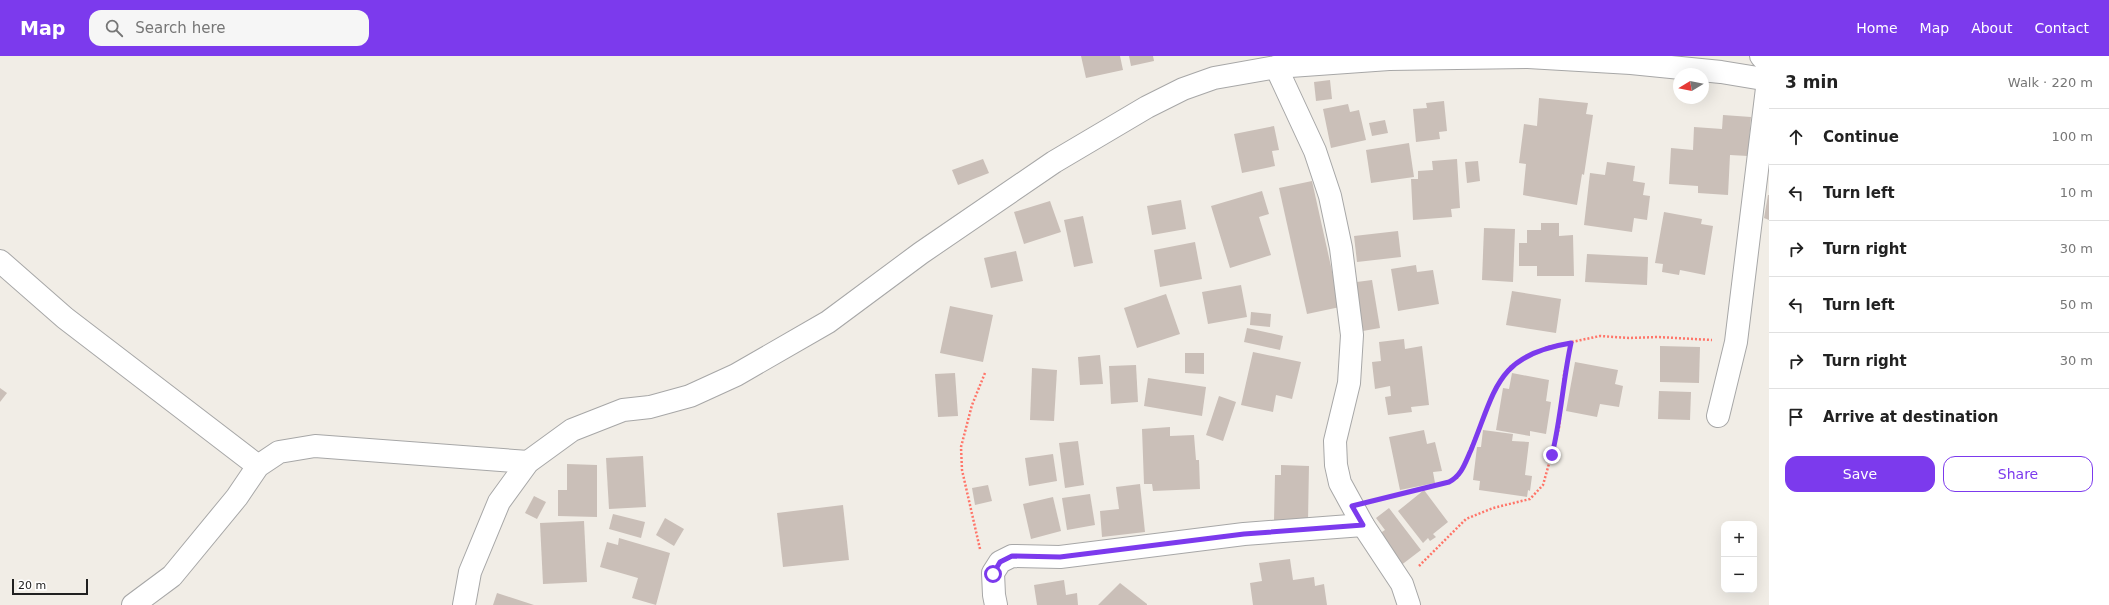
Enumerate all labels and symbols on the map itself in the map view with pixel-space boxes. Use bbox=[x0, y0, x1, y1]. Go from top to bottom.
north arrow bbox=[1673, 68, 1709, 104]
route end bbox=[1543, 446, 1561, 464]
route start bbox=[984, 565, 1002, 583]
scale bar bbox=[12, 577, 88, 596]

